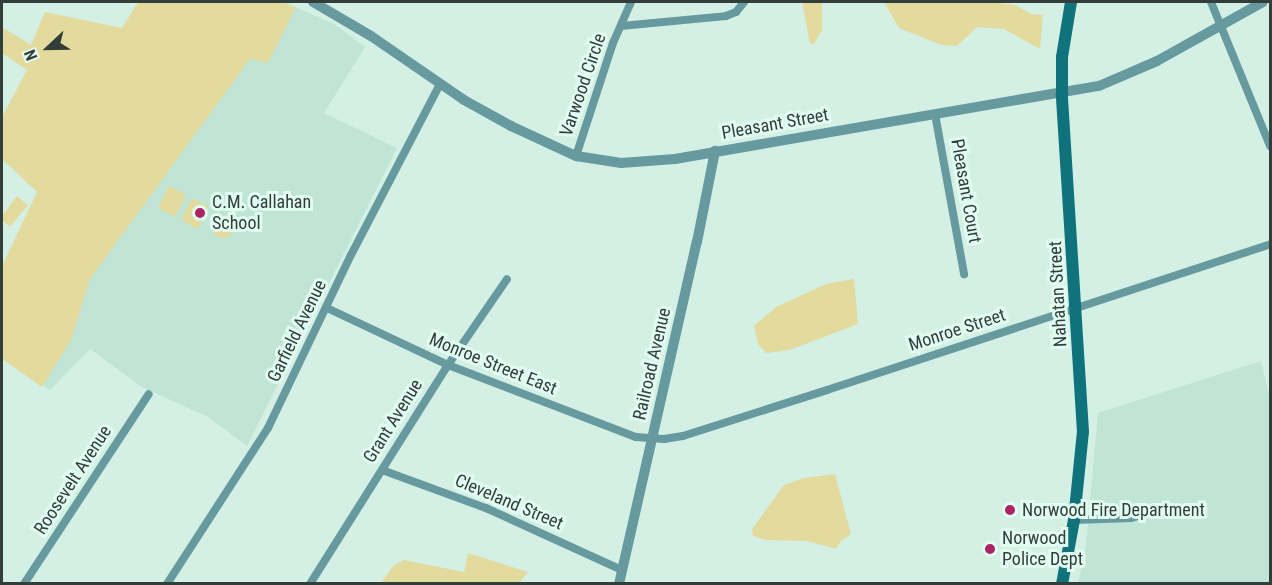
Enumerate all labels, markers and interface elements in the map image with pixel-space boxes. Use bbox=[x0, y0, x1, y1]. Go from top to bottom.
north arrow bbox=[18, 18, 78, 78]
street label: Varwood Circle bbox=[555, 31, 611, 139]
text: N bbox=[20, 47, 41, 63]
street label: Pleasant Street bbox=[720, 104, 830, 144]
street label: Pleasant Court bbox=[946, 137, 986, 245]
place label: C.M. Callahan School bbox=[212, 192, 311, 234]
marker: C.M. Callahan School bbox=[193, 206, 207, 220]
street label: Nahatan Street bbox=[1044, 240, 1072, 348]
street label: Garfield Avenue bbox=[263, 276, 331, 386]
street label: Monroe Street bbox=[906, 304, 1008, 356]
street label: Railroad Avenue bbox=[629, 306, 675, 422]
street label: Monroe Street East bbox=[426, 329, 560, 399]
street label: Grant Avenue bbox=[359, 375, 427, 467]
street label: Roosevelt Avenue bbox=[30, 421, 116, 539]
street label: Cleveland Street bbox=[452, 470, 566, 534]
place label: Norwood Fire Department bbox=[1022, 499, 1205, 521]
marker: Norwood Fire Department bbox=[1003, 503, 1017, 517]
place label: Norwood Police Dept bbox=[1002, 528, 1083, 570]
marker: Norwood Police Dept bbox=[983, 542, 997, 556]

